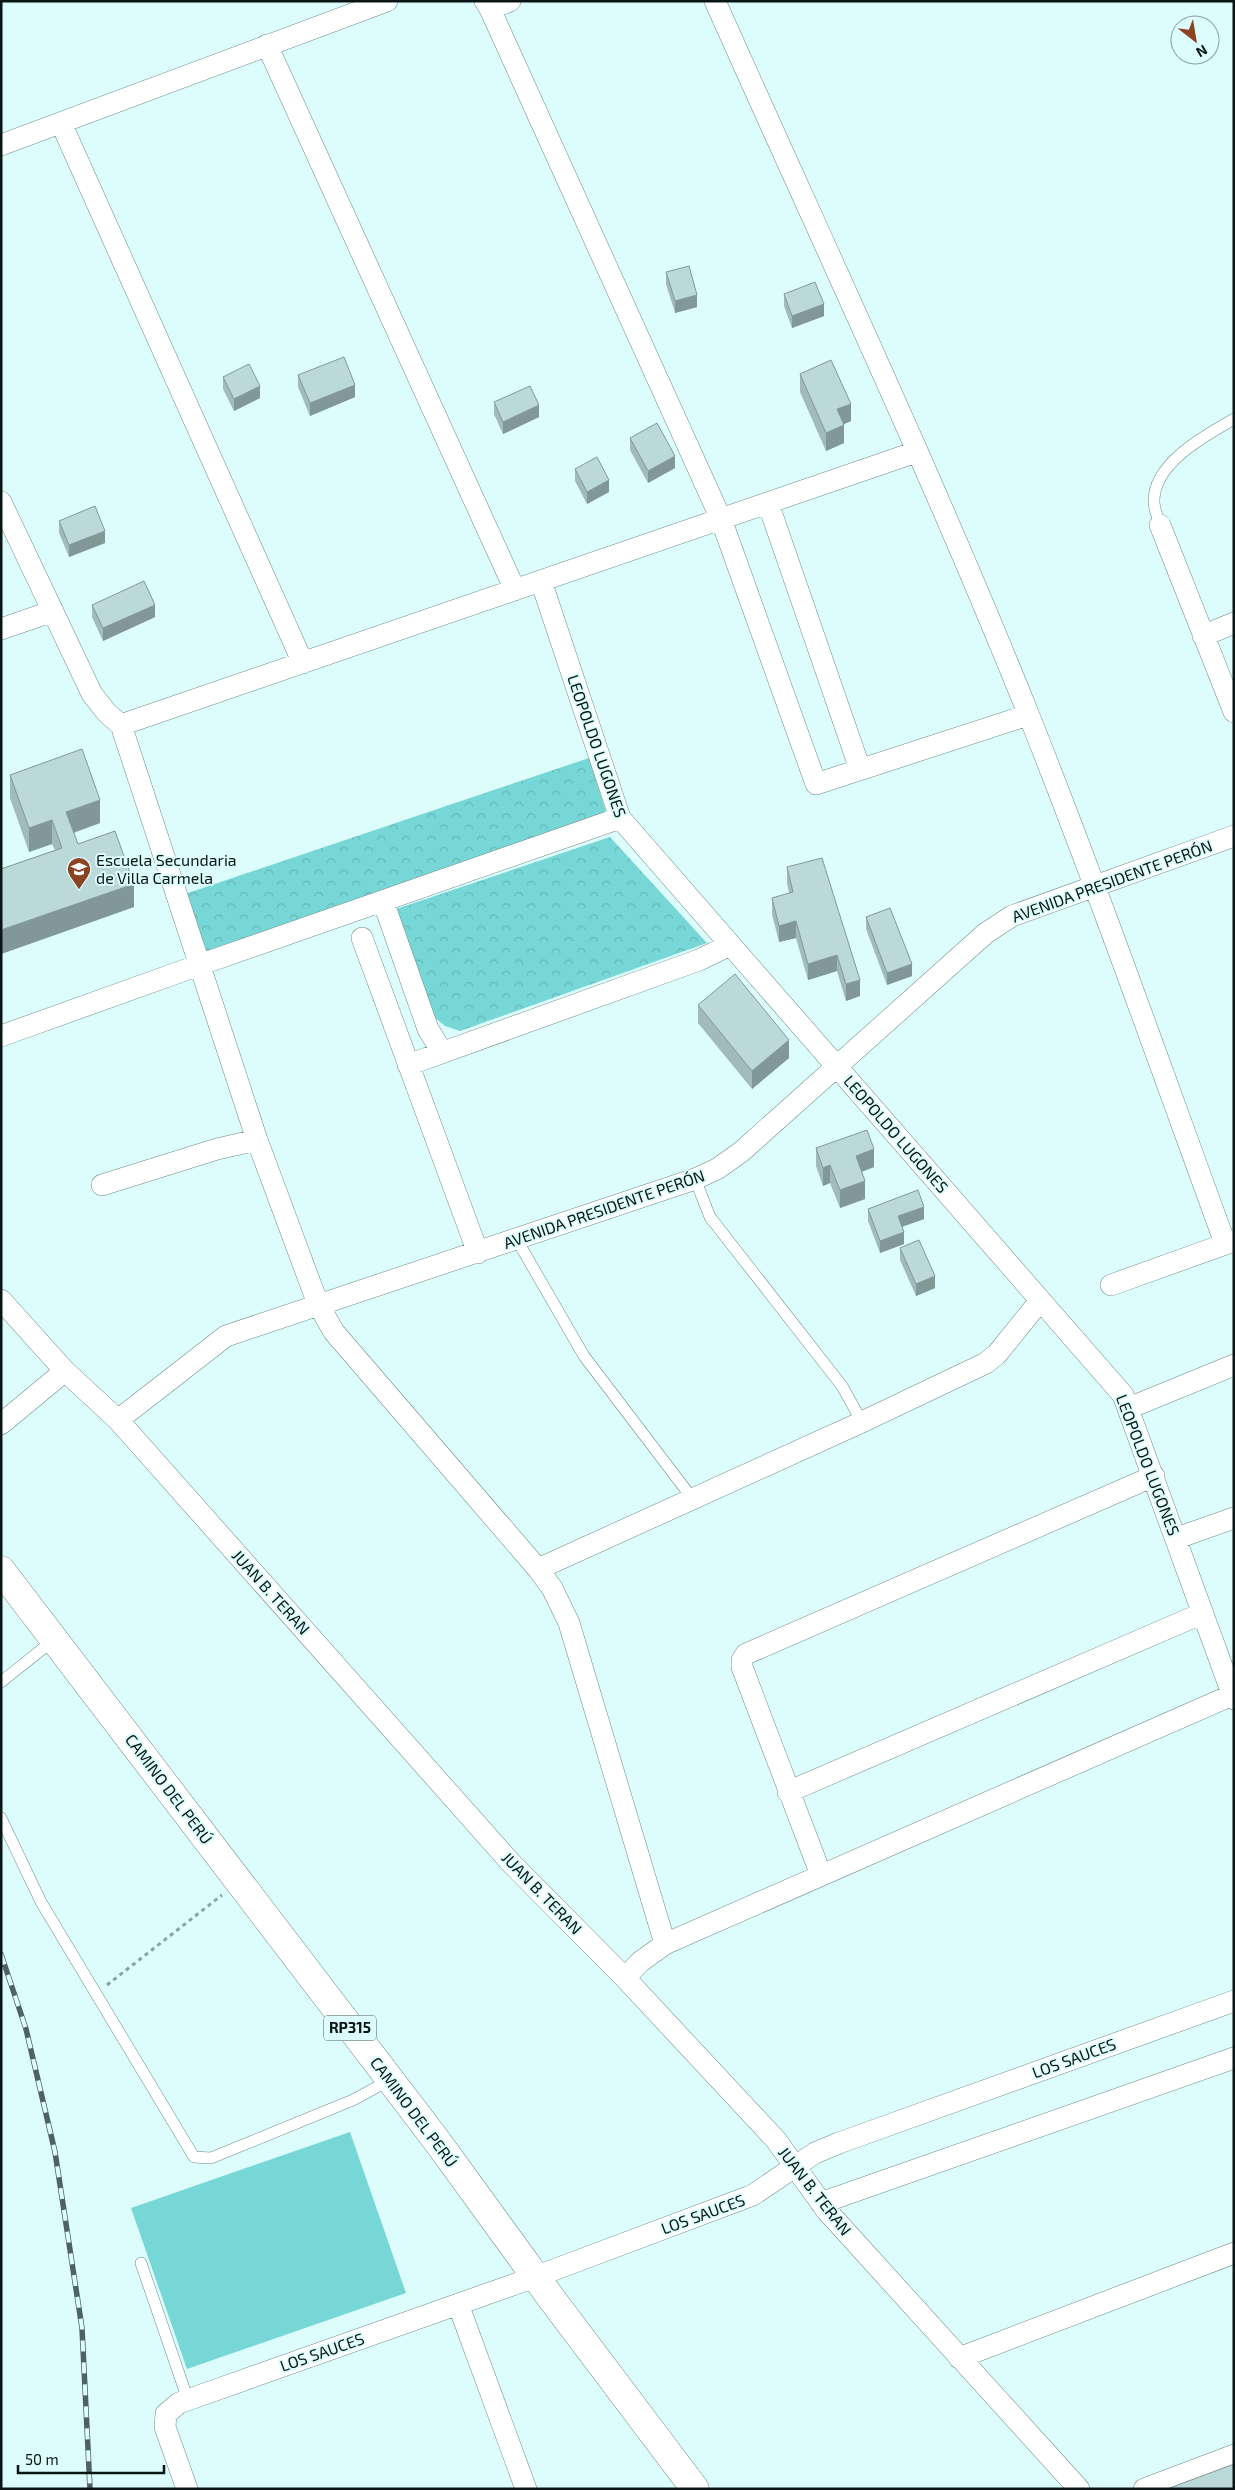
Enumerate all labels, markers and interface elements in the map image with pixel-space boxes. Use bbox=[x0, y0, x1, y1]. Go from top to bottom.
north arrow bbox=[1170, 15, 1220, 65]
text: N bbox=[1193, 42, 1211, 61]
street label: LEOPOLDO LUGONES bbox=[564, 672, 631, 820]
street label: AVENIDA PRESIDENTE PERÓN bbox=[1009, 835, 1215, 926]
place label: Escuela Secundaria de Villa Carmela bbox=[96, 850, 237, 887]
school or university icon: Escuela Secundaria de Villa Carmela bbox=[66, 856, 92, 890]
street label: LEOPOLDO LUGONES bbox=[840, 1071, 953, 1196]
street label: AVENIDA PRESIDENTE PERÓN bbox=[501, 1165, 707, 1252]
street label: LEOPOLDO LUGONES bbox=[1113, 1392, 1184, 1538]
street label: JUAN B. TERAN bbox=[229, 1546, 314, 1638]
street label: CAMINO DEL PERÚ bbox=[122, 1730, 217, 1847]
street label: JUAN B. TERAN bbox=[498, 1848, 586, 1938]
road number: RP315 bbox=[324, 2016, 376, 2040]
street label: LOS SAUCES bbox=[1029, 2034, 1118, 2081]
street label: CAMINO DEL PERÚ bbox=[367, 2053, 462, 2170]
street label: JUAN B. TERAN bbox=[775, 2143, 856, 2239]
street label: LOS SAUCES bbox=[658, 2190, 747, 2237]
street label: LOS SAUCES bbox=[277, 2328, 366, 2375]
scale bar bbox=[18, 2442, 164, 2474]
text: 50 m bbox=[25, 2450, 59, 2468]

